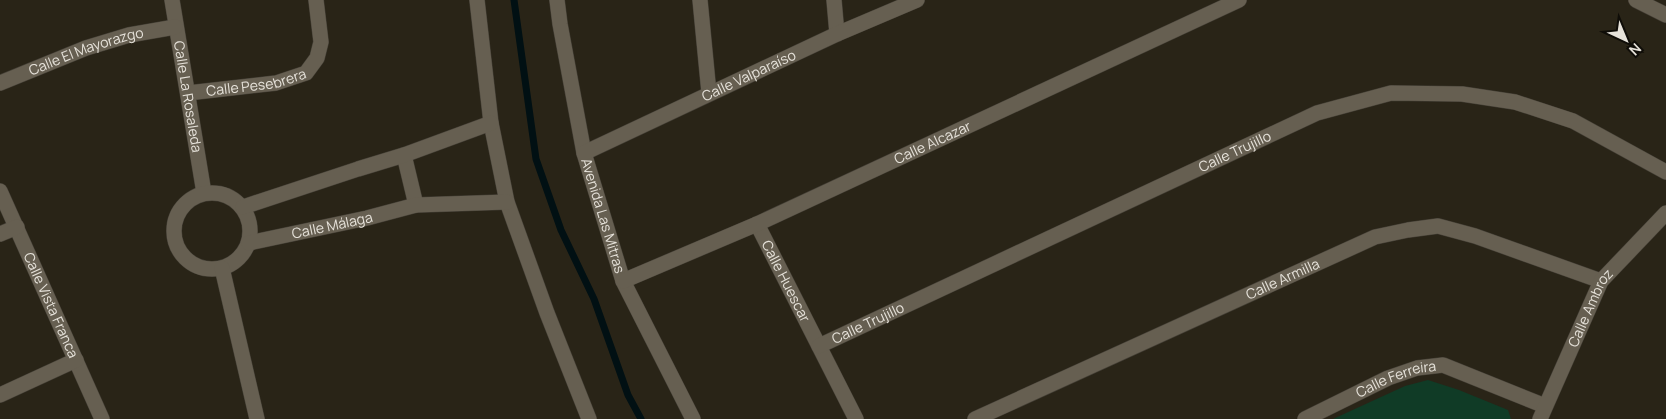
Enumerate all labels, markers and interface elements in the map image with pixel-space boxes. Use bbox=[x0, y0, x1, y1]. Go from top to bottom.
north arrow bbox=[1601, 15, 1651, 65]
street label: Calle El Mayorazgo bbox=[26, 23, 145, 79]
street label: Calle La Rosaleda bbox=[170, 39, 207, 154]
text: N bbox=[1625, 39, 1646, 60]
street label: Calle Valparaíso bbox=[698, 45, 799, 105]
street label: Calle Pesebrera bbox=[205, 64, 308, 100]
street label: Calle Alcazar bbox=[891, 116, 974, 168]
street label: Calle Trujillo bbox=[1195, 126, 1274, 176]
street label: Avenida Las Mitras bbox=[577, 156, 630, 275]
street label: Calle Málaga bbox=[290, 207, 375, 243]
street label: Calle Huescar bbox=[758, 237, 815, 325]
street label: Calle Vista Franca bbox=[20, 249, 83, 361]
street label: Calle Armilla bbox=[1243, 254, 1322, 304]
street label: Calle Ambroz bbox=[1563, 264, 1617, 350]
street label: Calle Trujillo bbox=[828, 298, 907, 348]
street label: Calle Ferreira bbox=[1352, 356, 1437, 401]

